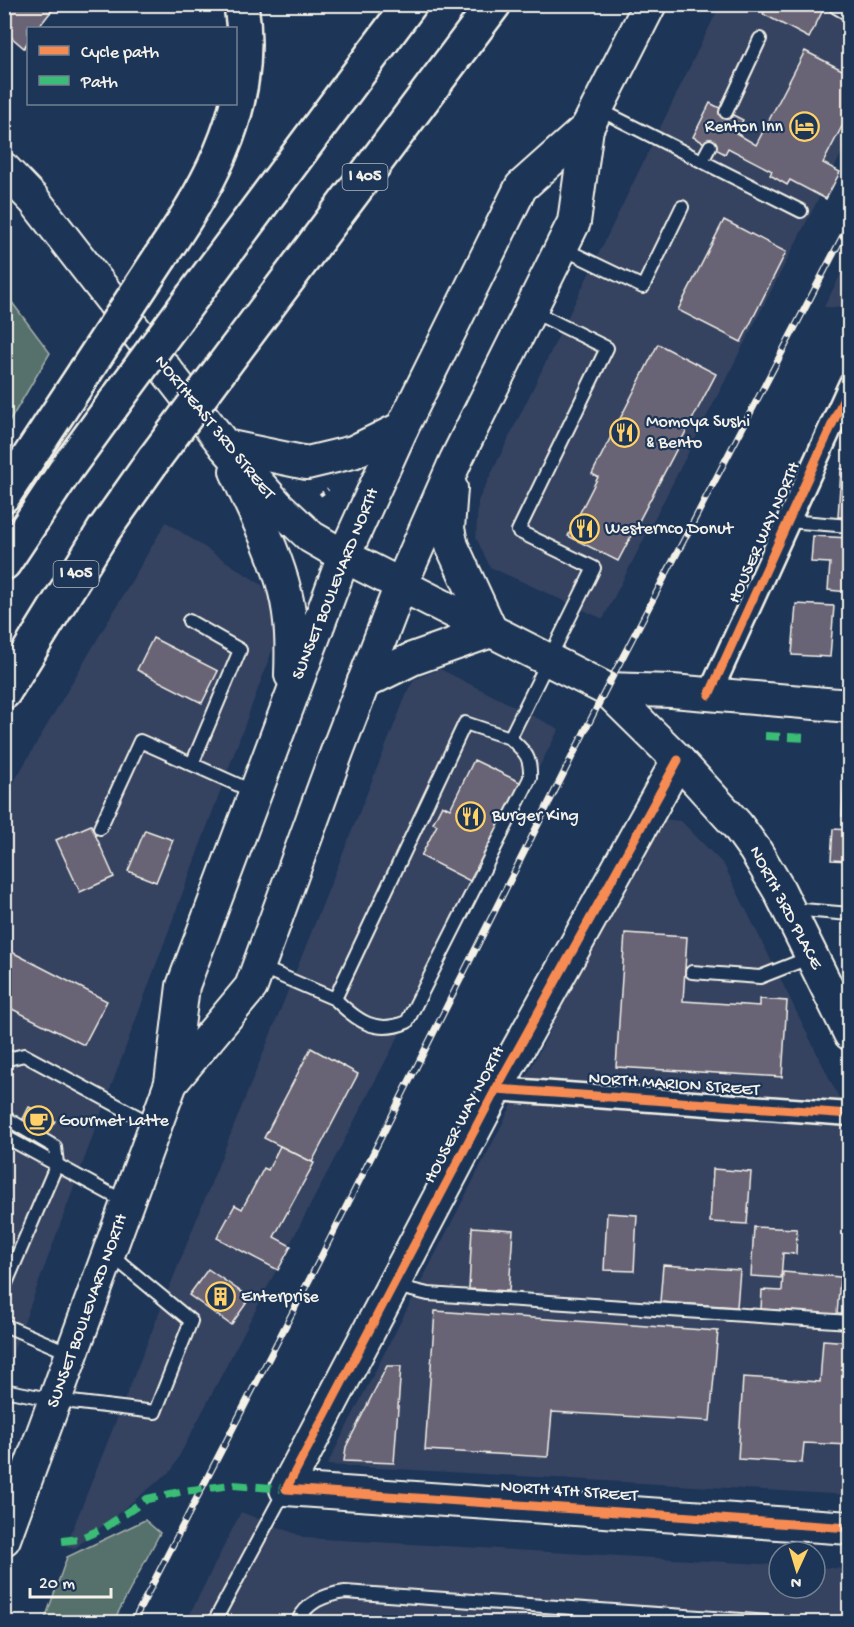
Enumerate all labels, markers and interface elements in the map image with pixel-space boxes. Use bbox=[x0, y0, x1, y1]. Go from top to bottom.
legend bbox=[27, 27, 237, 105]
text: Cycle path bbox=[81, 43, 159, 64]
text: Path bbox=[80, 73, 118, 94]
hotel icon: Renton Inn bbox=[788, 111, 820, 143]
place label: Renton Inn bbox=[705, 117, 783, 138]
road number: I 405 bbox=[342, 164, 388, 190]
street label: NORTHEAST 3RD STREET bbox=[149, 352, 279, 505]
place label: Momoya Sushi & Bento bbox=[646, 412, 750, 454]
restaurant icon: Momoya Sushi & Bento bbox=[609, 416, 641, 448]
street label: HOUSER WAY NORTH bbox=[724, 458, 806, 607]
street label: SUNSET BOULEVARD NORTH bbox=[288, 484, 384, 683]
restaurant icon: Westernco Donut bbox=[568, 513, 600, 545]
place label: Westernco Donut bbox=[605, 519, 735, 540]
road number: I 405 bbox=[54, 561, 98, 587]
restaurant icon: Burger King bbox=[455, 800, 487, 832]
place label: Burger King bbox=[491, 806, 579, 827]
street label: NORTH 3RD PLACE bbox=[744, 843, 827, 974]
street label: HOUSER WAY NORTH bbox=[420, 1042, 510, 1187]
street label: NORTH MARION STREET bbox=[588, 1069, 761, 1102]
cafe icon: Gourmet Latte bbox=[22, 1105, 54, 1137]
place label: Gourmet Latte bbox=[59, 1111, 169, 1132]
street label: SUNSET BOULEVARD NORTH bbox=[43, 1211, 133, 1411]
building icon: Enterprise bbox=[204, 1281, 236, 1313]
place label: Enterprise bbox=[241, 1287, 320, 1308]
street label: NORTH 4TH STREET bbox=[500, 1477, 639, 1507]
north arrow bbox=[767, 1540, 827, 1600]
scale bar bbox=[30, 1561, 111, 1599]
text: N bbox=[790, 1572, 802, 1591]
text: 20 m bbox=[39, 1574, 75, 1595]

